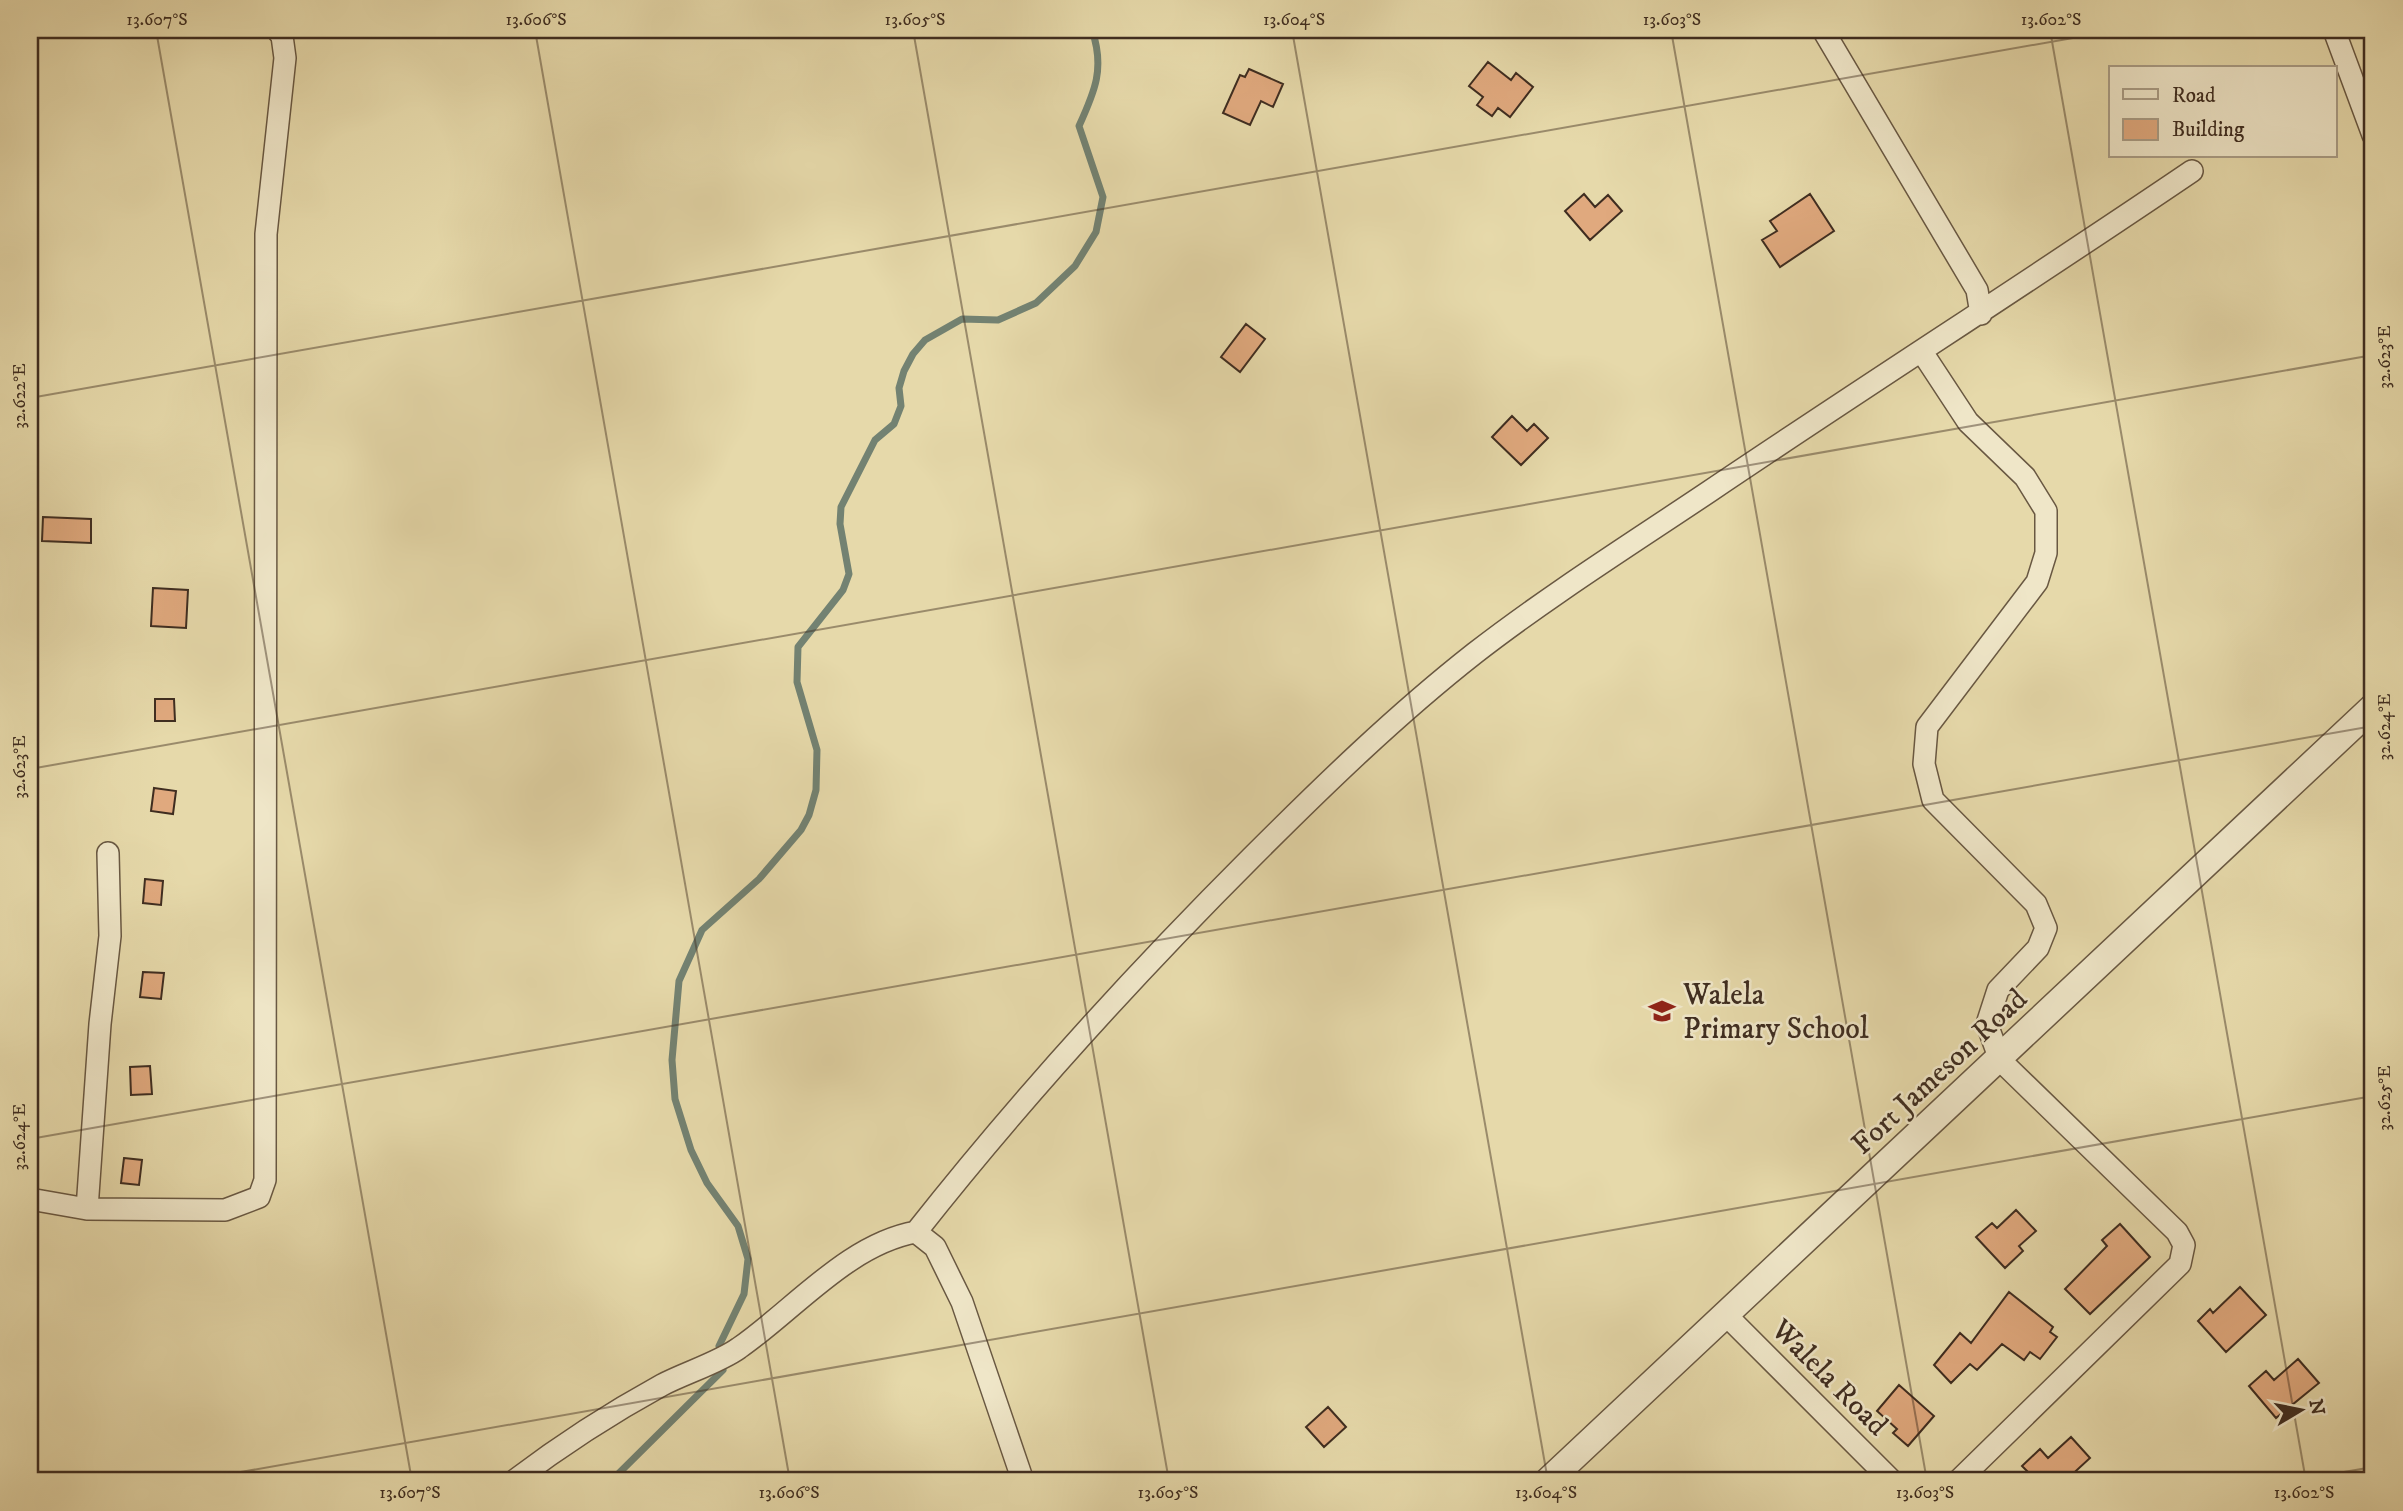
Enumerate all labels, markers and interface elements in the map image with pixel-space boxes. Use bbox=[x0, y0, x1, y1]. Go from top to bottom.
text: 13.607°S bbox=[126, 9, 188, 31]
text: 13.606°S bbox=[505, 9, 567, 31]
text: 13.605°S bbox=[885, 9, 945, 31]
text: 13.604°S bbox=[1263, 9, 1325, 31]
text: 13.603°S bbox=[1643, 9, 1701, 31]
text: 13.602°S bbox=[2021, 9, 2081, 31]
legend bbox=[2109, 66, 2336, 158]
text: Road bbox=[2172, 83, 2216, 109]
text: Building bbox=[2172, 117, 2245, 143]
text: 32.623°E bbox=[2374, 325, 2396, 389]
text: 32.622°E bbox=[9, 363, 31, 429]
text: 32.624°E bbox=[2374, 693, 2396, 761]
text: 32.623°E bbox=[9, 735, 31, 799]
place label: Walela Primary School bbox=[1682, 977, 1869, 1048]
street label: Fort Jameson Road bbox=[1844, 981, 2036, 1163]
school or university icon: Walela Primary School bbox=[1647, 996, 1677, 1026]
text: 32.625°E bbox=[2374, 1065, 2396, 1131]
text: 32.624°E bbox=[9, 1103, 31, 1171]
street label: Walela Road bbox=[1762, 1311, 1895, 1444]
north arrow bbox=[2266, 1374, 2336, 1444]
text: N bbox=[2304, 1398, 2329, 1417]
text: 13.607°S bbox=[379, 1482, 441, 1504]
text: 13.606°S bbox=[758, 1482, 820, 1504]
text: 13.605°S bbox=[1138, 1482, 1198, 1504]
text: 13.604°S bbox=[1515, 1482, 1577, 1504]
text: 13.603°S bbox=[1896, 1482, 1954, 1504]
text: 13.602°S bbox=[2274, 1482, 2334, 1504]

